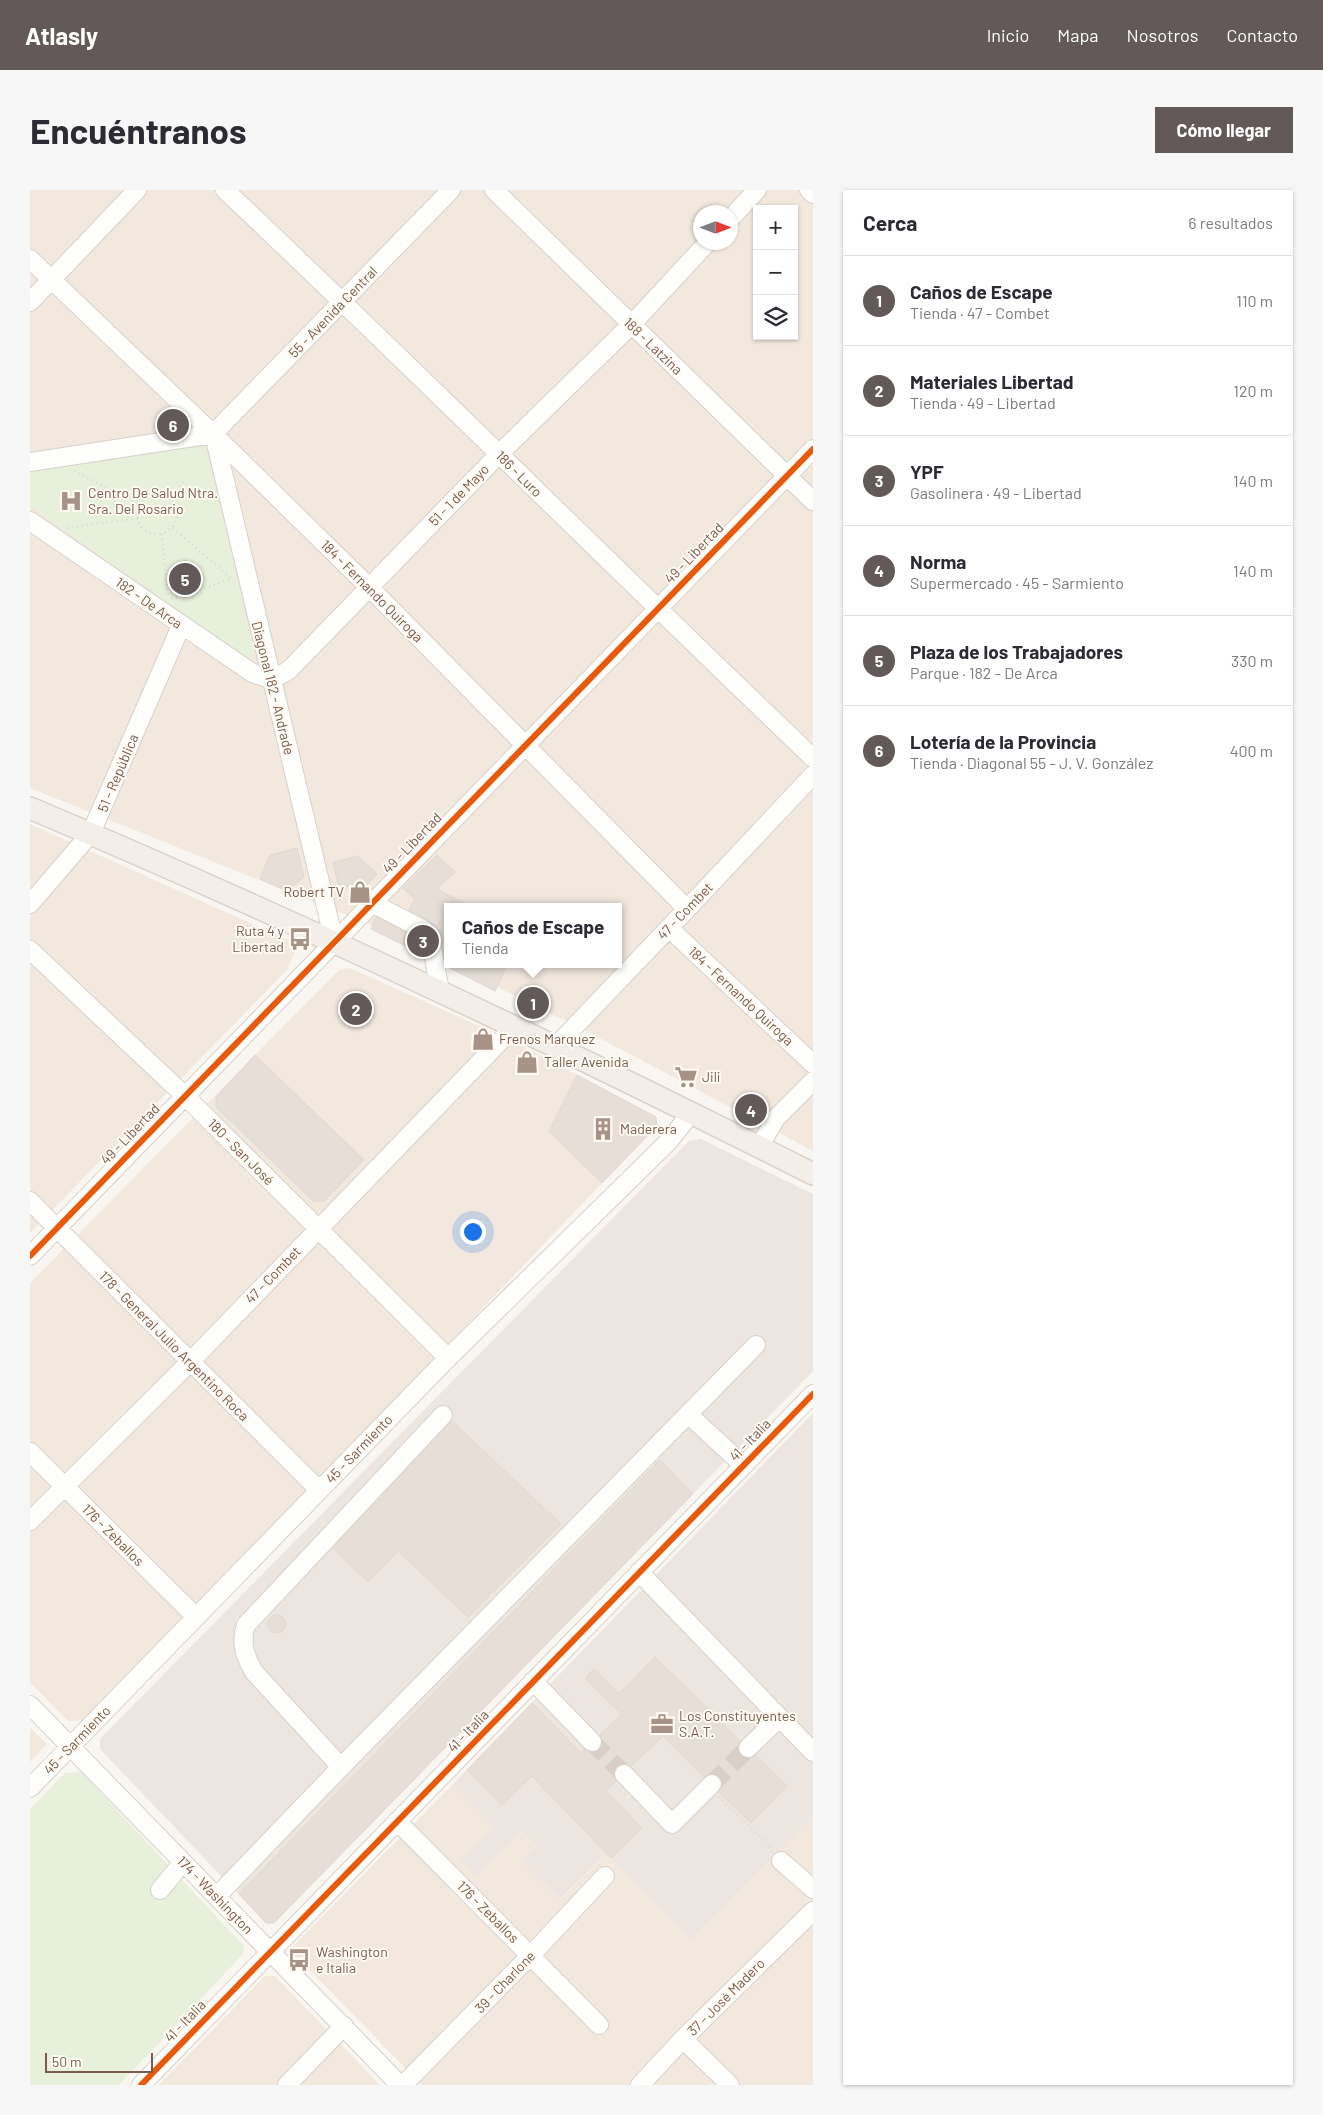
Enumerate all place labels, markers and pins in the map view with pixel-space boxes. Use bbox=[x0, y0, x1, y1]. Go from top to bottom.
pin: 6 bbox=[157, 406, 189, 444]
place label: Centro De Salud Ntra. Sra. Del Rosario bbox=[88, 484, 218, 517]
hospital icon: Centro De Salud Ntra. Sra. Del Rosario bbox=[58, 488, 84, 514]
pin: 5 bbox=[169, 560, 201, 598]
shop icon: Robert TV bbox=[347, 879, 373, 905]
place label: Robert TV bbox=[283, 883, 344, 900]
place label: Ruta 4 y Libertad bbox=[232, 922, 285, 955]
pin: 3 bbox=[407, 922, 439, 960]
bus stop icon: Ruta 4 y Libertad bbox=[287, 926, 313, 952]
pin: 1 bbox=[517, 984, 549, 1022]
pin: 2 bbox=[340, 990, 372, 1028]
shop icon: Frenos Marquez bbox=[470, 1026, 496, 1052]
place label: Frenos Marquez bbox=[499, 1030, 595, 1047]
shop icon: Taller Avenida bbox=[514, 1049, 540, 1075]
place label: Taller Avenida bbox=[544, 1053, 629, 1070]
supermarket icon: Jili bbox=[673, 1064, 699, 1090]
place label: Jili bbox=[702, 1068, 720, 1085]
pin: 4 bbox=[735, 1091, 767, 1129]
building icon: Maderera bbox=[590, 1116, 616, 1142]
place label: Maderera bbox=[620, 1120, 677, 1137]
place label: Los Constituyentes S.A.T. bbox=[679, 1707, 796, 1740]
office icon: Los Constituyentes S.A.T. bbox=[649, 1711, 675, 1737]
place label: Washington e Italia bbox=[316, 1943, 388, 1976]
bus stop icon: Washington e Italia bbox=[286, 1947, 312, 1973]

